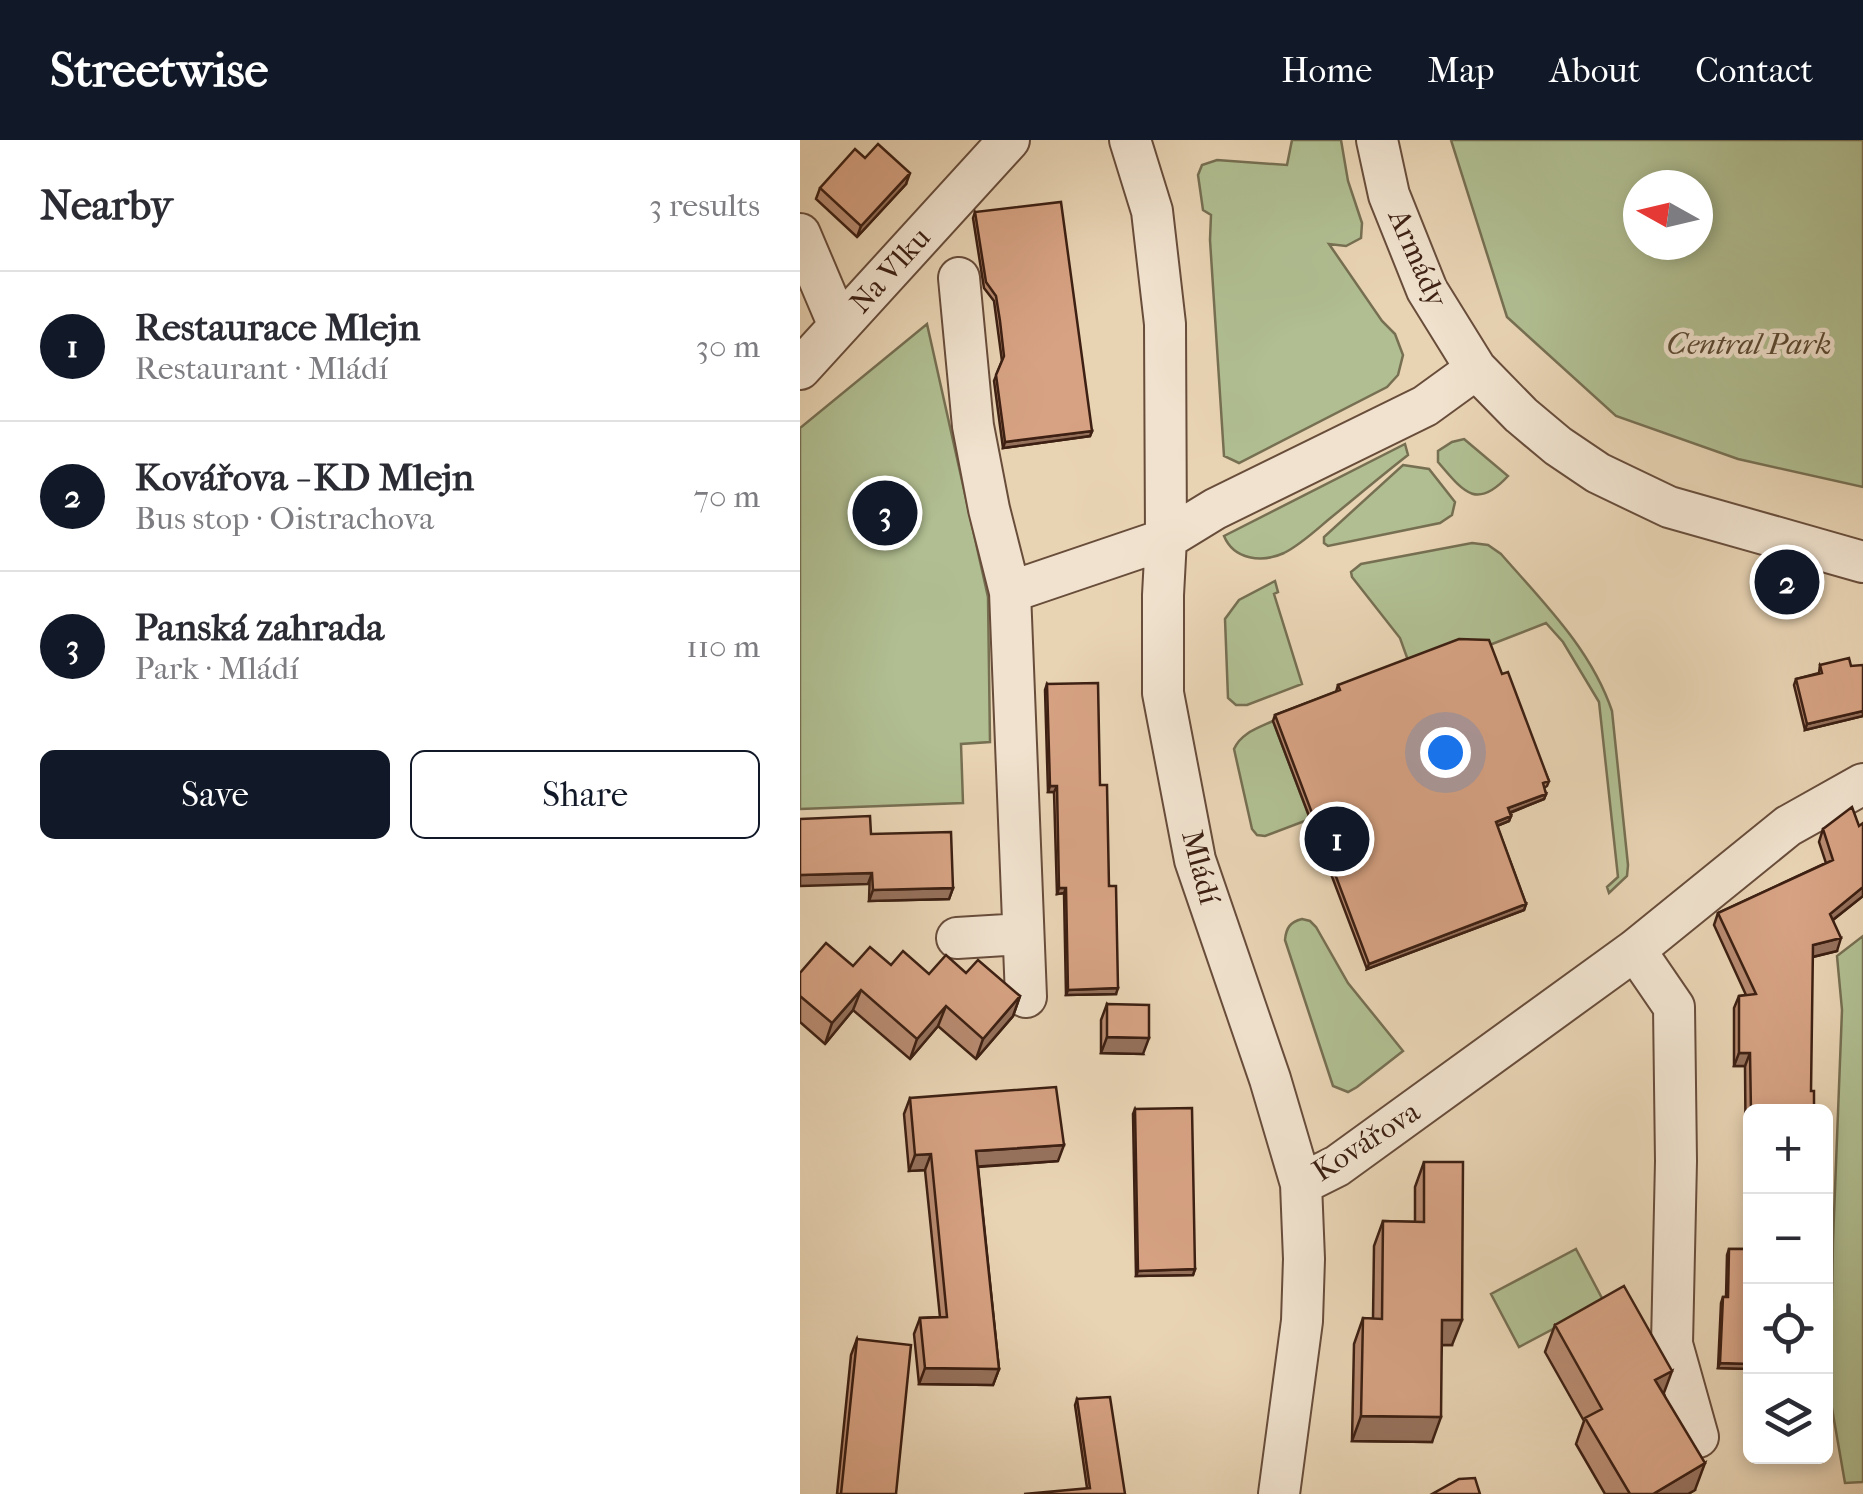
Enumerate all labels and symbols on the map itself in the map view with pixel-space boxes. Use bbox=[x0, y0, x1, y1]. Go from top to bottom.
north arrow bbox=[1623, 170, 1713, 260]
street label: Armády bbox=[1380, 203, 1455, 313]
street label: Na Vlku bbox=[843, 220, 938, 320]
park label: Central Park bbox=[1667, 327, 1831, 362]
pin: 3 bbox=[852, 476, 918, 550]
pin: 2 bbox=[1754, 544, 1820, 620]
your location bbox=[1420, 727, 1471, 778]
pin: 1 bbox=[1304, 802, 1370, 876]
street label: Mládí bbox=[1174, 826, 1227, 909]
street label: Kovářova bbox=[1306, 1093, 1427, 1189]

